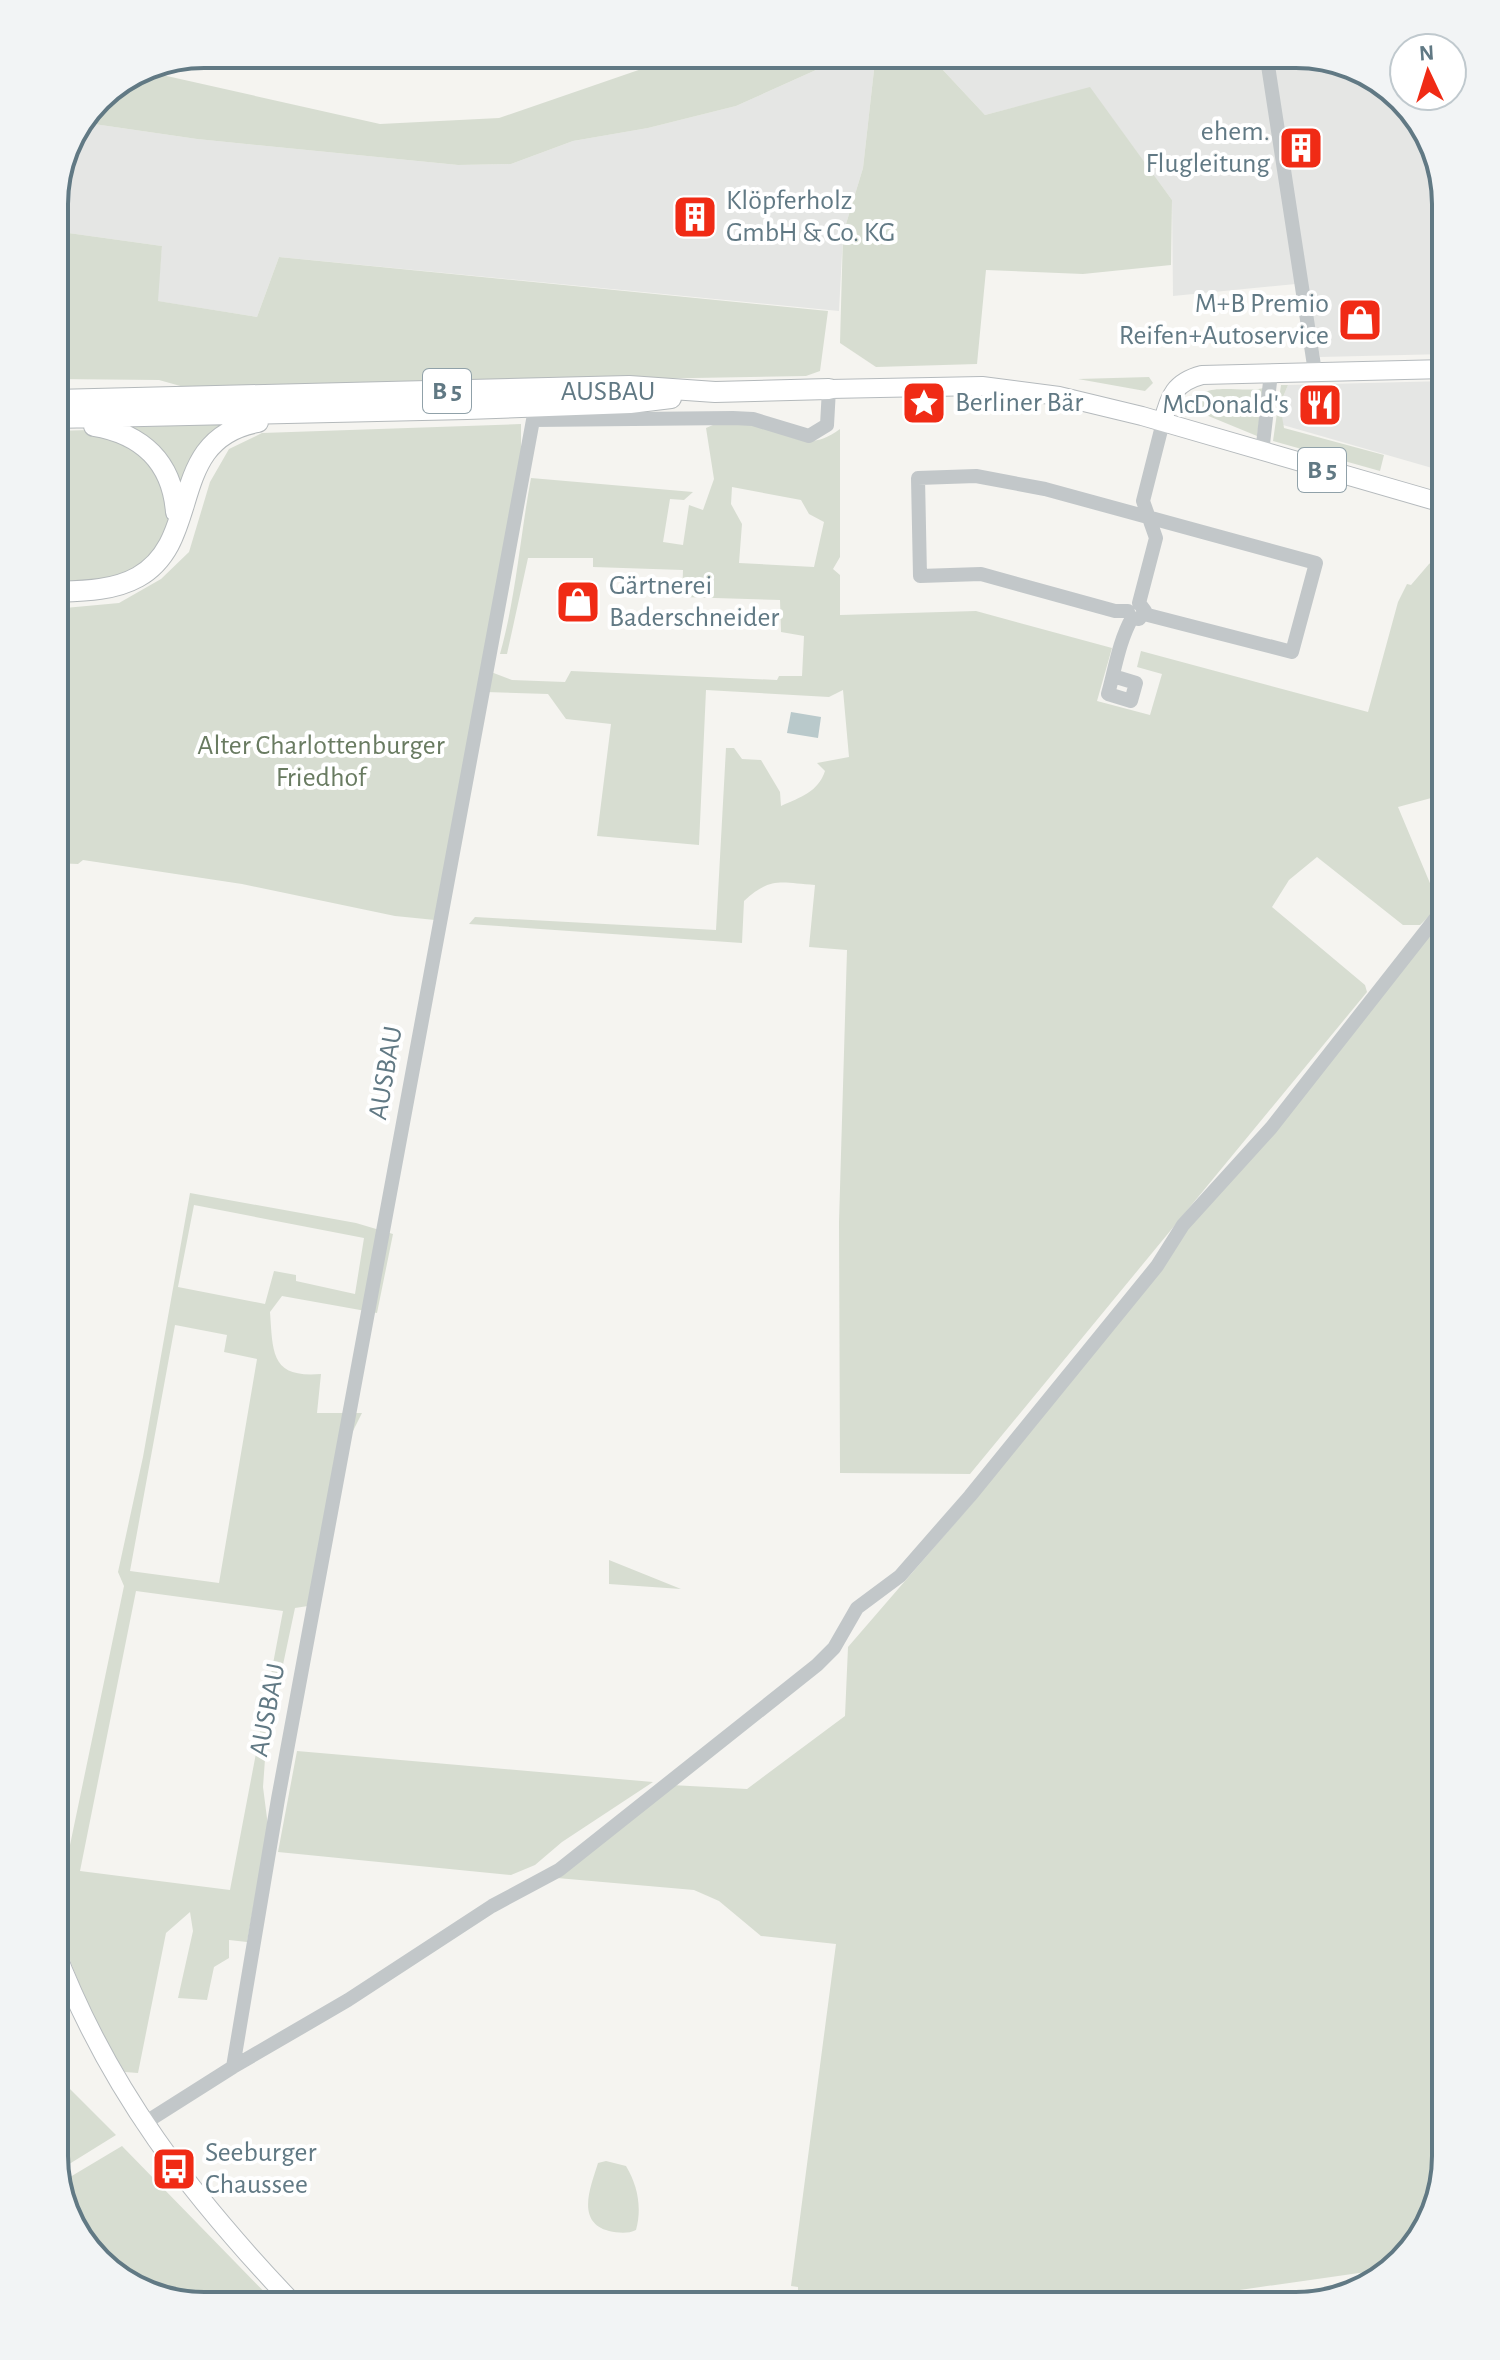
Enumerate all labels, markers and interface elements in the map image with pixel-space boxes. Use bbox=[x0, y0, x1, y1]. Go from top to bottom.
north arrow bbox=[1388, 32, 1468, 112]
text: N bbox=[1418, 42, 1435, 65]
place label: ehem. Flugleitung bbox=[1145, 118, 1270, 178]
building icon: ehem. Flugleitung bbox=[1277, 124, 1325, 172]
place label: Klöpferholz GmbH & Co. KG bbox=[726, 187, 895, 247]
building icon: Klöpferholz GmbH & Co. KG bbox=[671, 193, 719, 241]
place label: M+B Premio Reifen+Autoservice bbox=[1119, 290, 1329, 350]
shop icon: M+B Premio Reifen+Autoservice bbox=[1336, 296, 1384, 344]
road number: B 5 bbox=[423, 369, 471, 413]
street label: AUSBAU bbox=[561, 378, 655, 406]
place icon: Berliner Bär bbox=[900, 379, 948, 427]
restaurant icon: McDonald's bbox=[1296, 381, 1344, 429]
place label: Berliner Bär bbox=[955, 389, 1083, 417]
place label: McDonald's bbox=[1162, 391, 1289, 419]
road number: B 5 bbox=[1298, 448, 1346, 492]
place label: Gärtnerei Baderschneider bbox=[609, 572, 779, 632]
shop icon: Gärtnerei Baderschneider bbox=[554, 578, 602, 626]
park label: Alter Charlottenburger Friedhof bbox=[197, 732, 445, 792]
street label: AUSBAU bbox=[364, 1024, 408, 1122]
street label: AUSBAU bbox=[245, 1661, 291, 1759]
place label: Seeburger Chaussee bbox=[205, 2139, 317, 2199]
bus stop icon: Seeburger Chaussee bbox=[150, 2145, 198, 2193]

